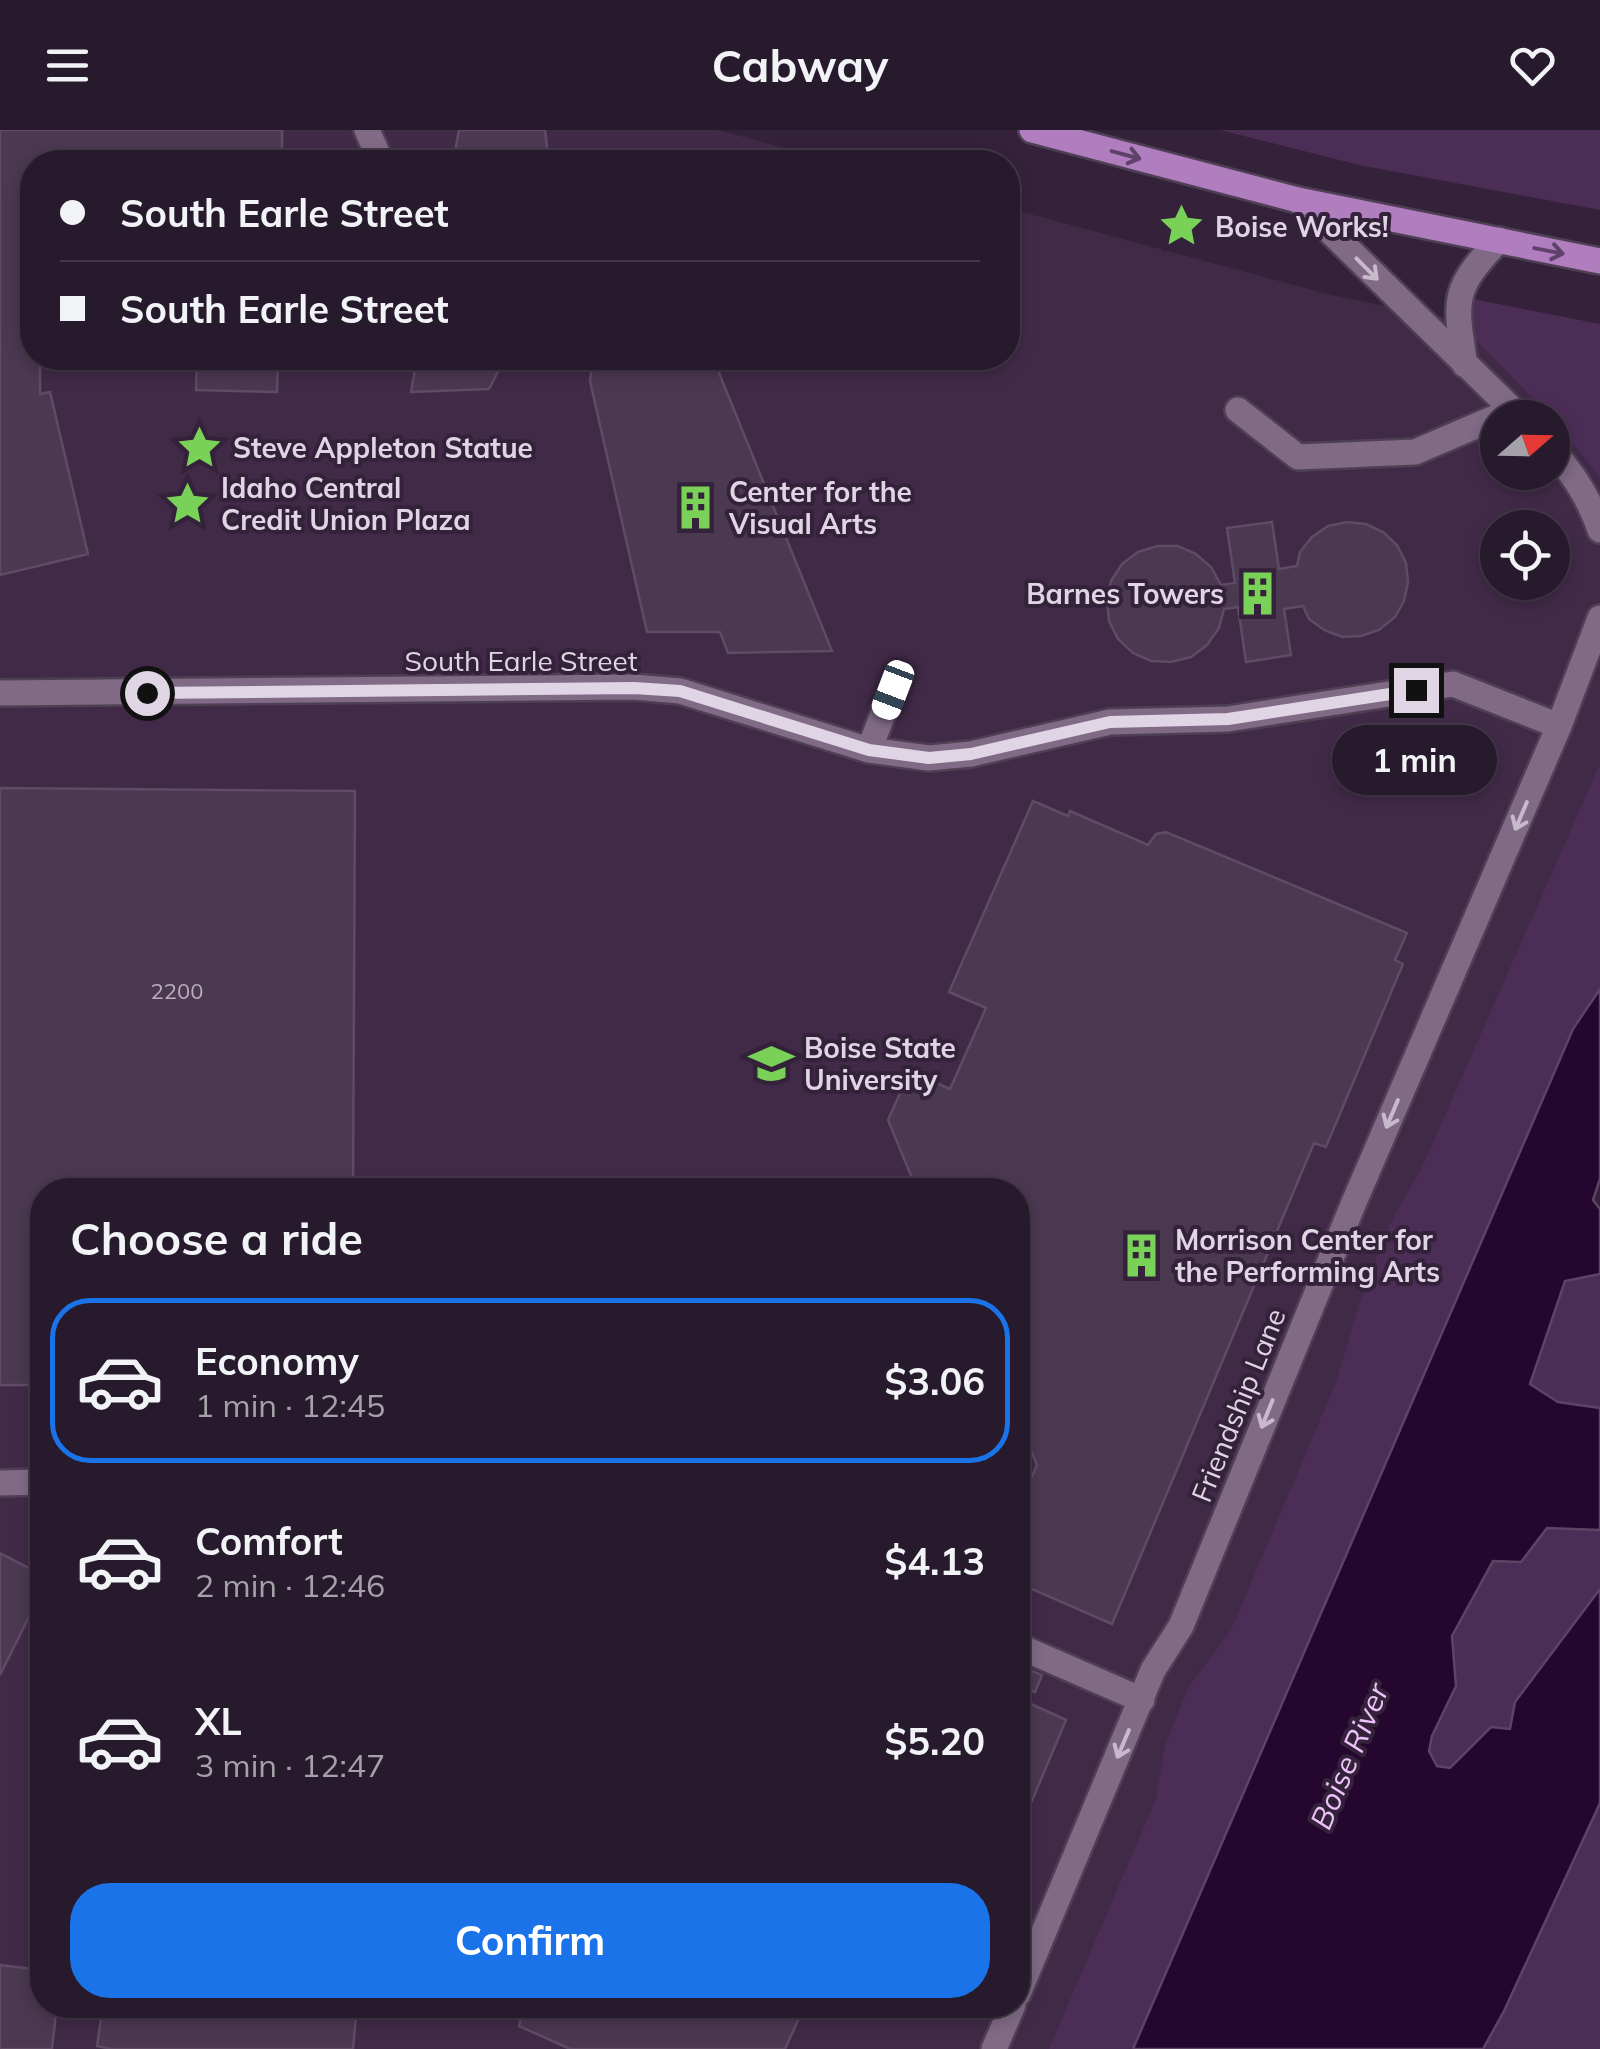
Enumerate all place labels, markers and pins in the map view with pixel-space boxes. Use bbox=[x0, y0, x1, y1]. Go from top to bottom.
place icon: Boise Works! bbox=[1158, 202, 1206, 250]
place label: Boise Works! bbox=[1215, 209, 1389, 244]
place icon: Steve Appleton Statue bbox=[176, 423, 224, 471]
place label: Steve Appleton Statue bbox=[233, 430, 533, 465]
place label: Idaho Central Credit Union Plaza bbox=[221, 470, 471, 537]
place label: Center for the Visual Arts bbox=[728, 474, 912, 541]
place icon: Idaho Central Credit Union Plaza bbox=[164, 479, 212, 527]
building icon: Center for the Visual Arts bbox=[672, 483, 720, 531]
building icon: Barnes Towers bbox=[1233, 569, 1281, 617]
place label: Barnes Towers bbox=[1026, 576, 1224, 611]
place label: Boise State University bbox=[804, 1030, 956, 1097]
school or university icon: Boise State University bbox=[747, 1039, 795, 1087]
place label: Morrison Center for the Performing Arts bbox=[1175, 1222, 1440, 1289]
building icon: Morrison Center for the Performing Arts bbox=[1118, 1231, 1166, 1279]

